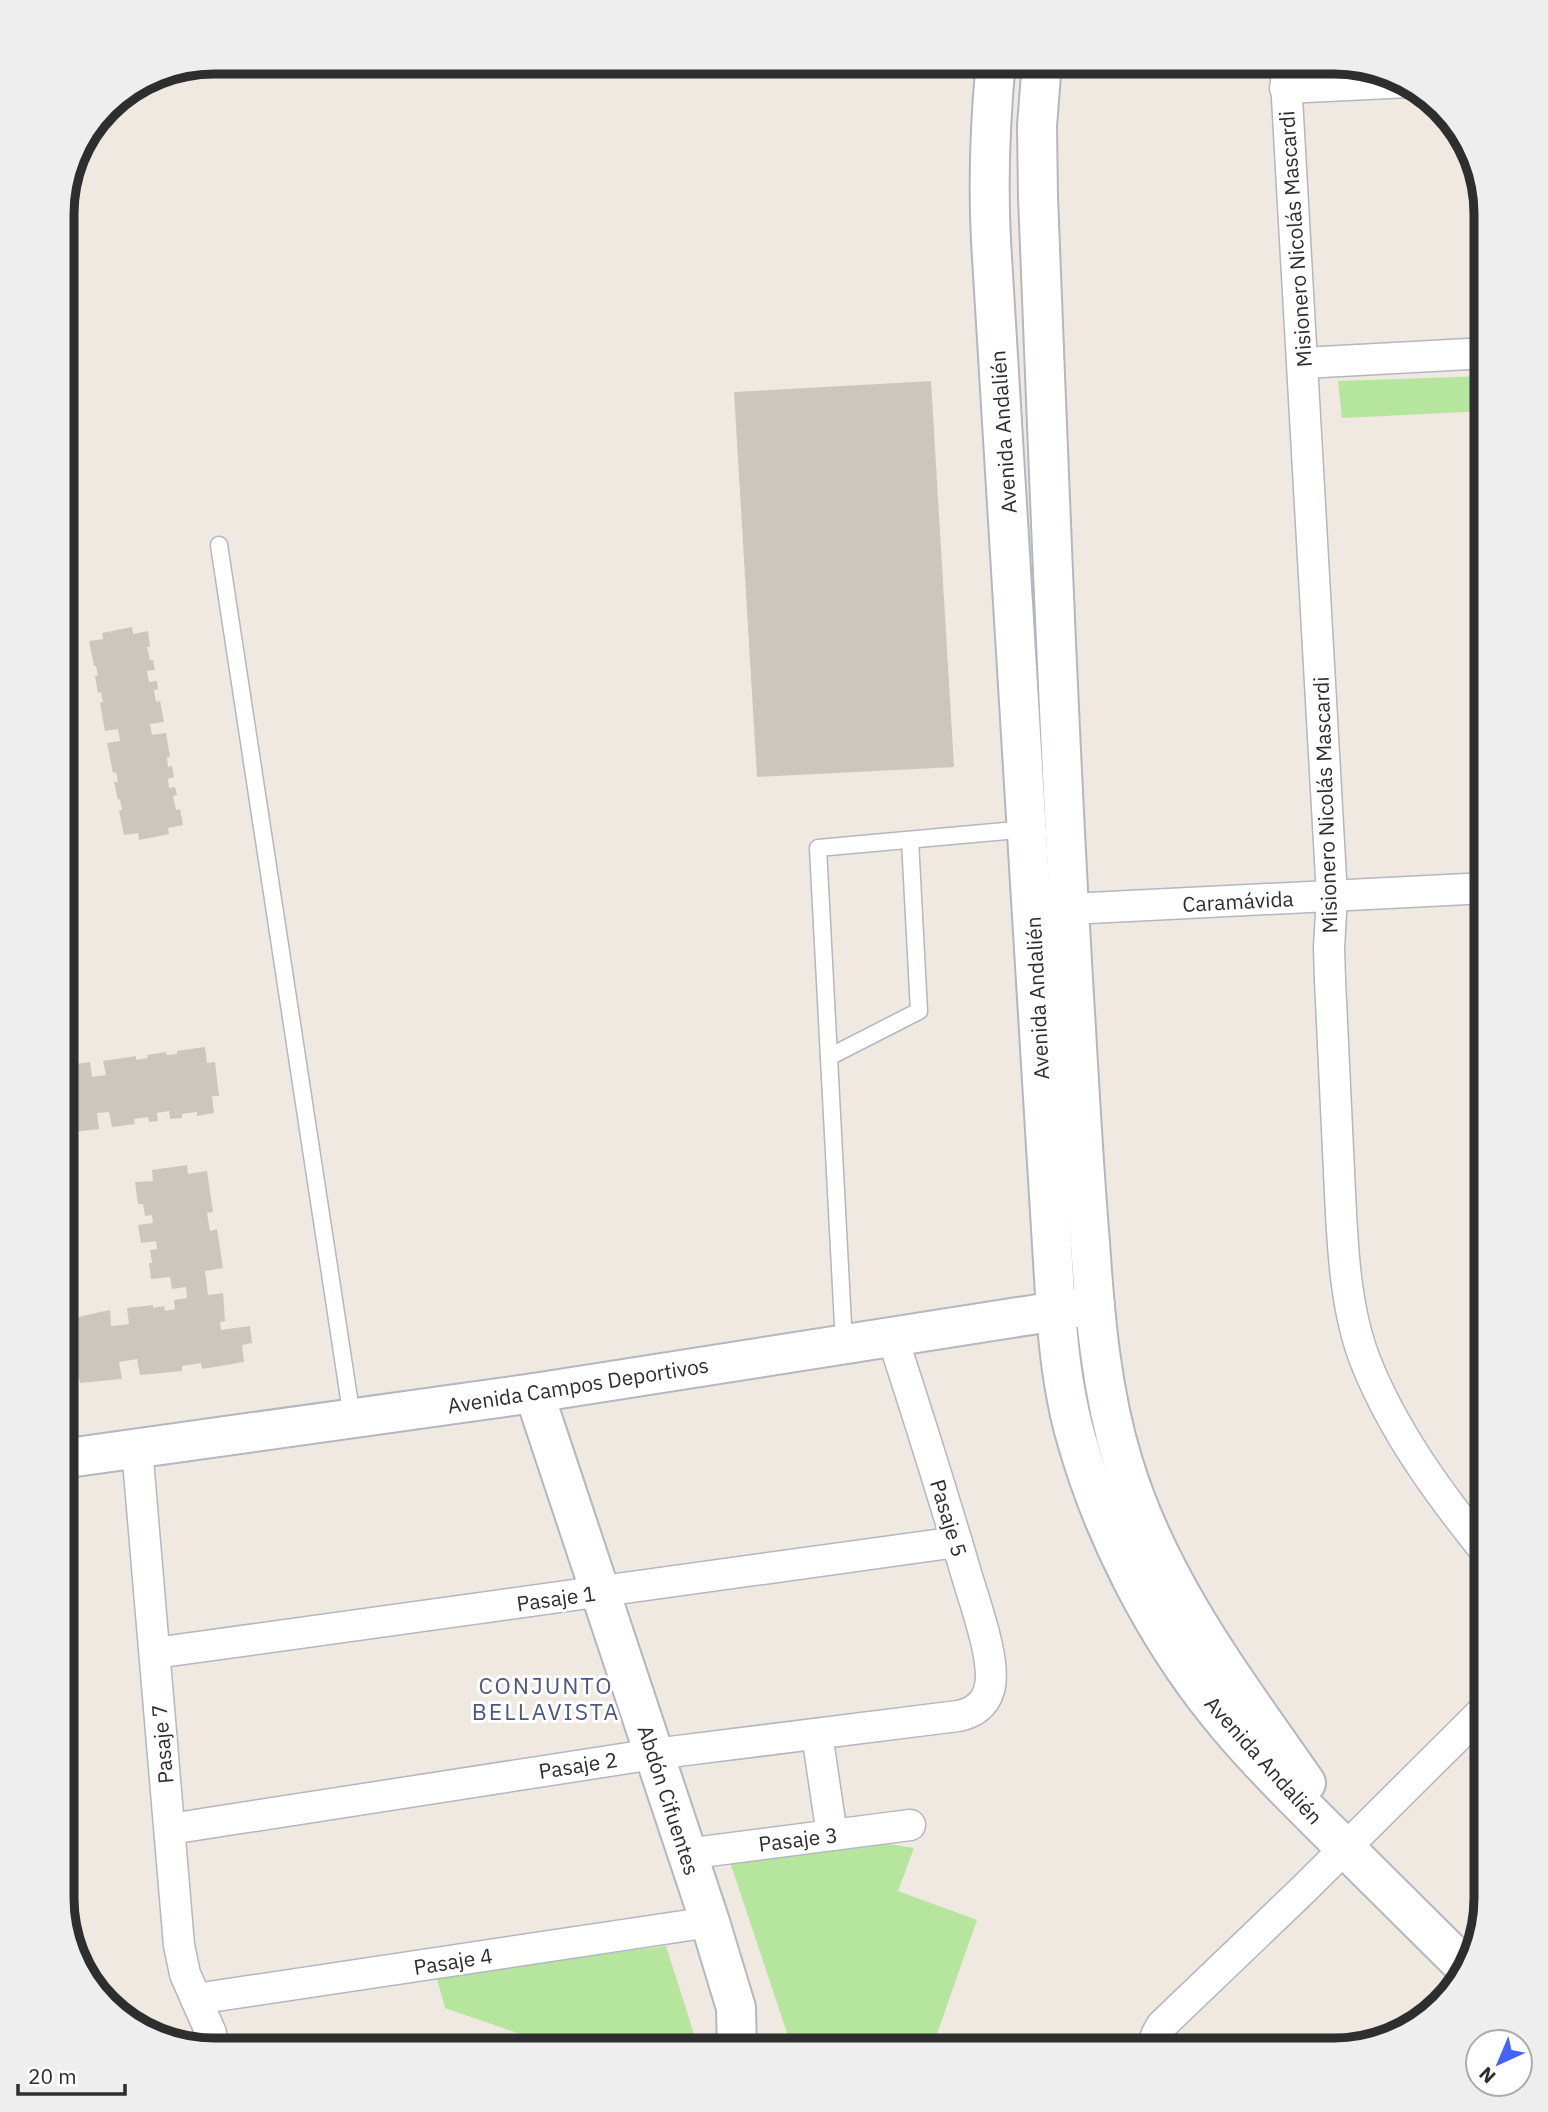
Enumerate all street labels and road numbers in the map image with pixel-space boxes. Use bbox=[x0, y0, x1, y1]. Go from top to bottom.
street label: Misionero Nicolás Mascardi bbox=[1272, 110, 1318, 368]
street label: Avenida Andalién bbox=[983, 349, 1023, 515]
street label: Misionero Nicolás Mascardi bbox=[1307, 676, 1343, 934]
street label: Caramávida bbox=[1182, 884, 1294, 918]
street label: Avenida Andalién bbox=[1019, 916, 1055, 1080]
street label: Avenida Campos Deportivos bbox=[445, 1351, 711, 1419]
street label: Pasaje 5 bbox=[924, 1476, 974, 1560]
street label: Pasaje 1 bbox=[515, 1579, 597, 1617]
street label: Avenida Andalién bbox=[1199, 1690, 1329, 1830]
street label: Pasaje 7 bbox=[145, 1703, 179, 1785]
street label: Abdón Cifuentes bbox=[632, 1721, 706, 1879]
street label: Pasaje 2 bbox=[537, 1745, 619, 1785]
street label: Pasaje 3 bbox=[757, 1820, 839, 1858]
street label: Pasaje 4 bbox=[412, 1941, 494, 1981]

